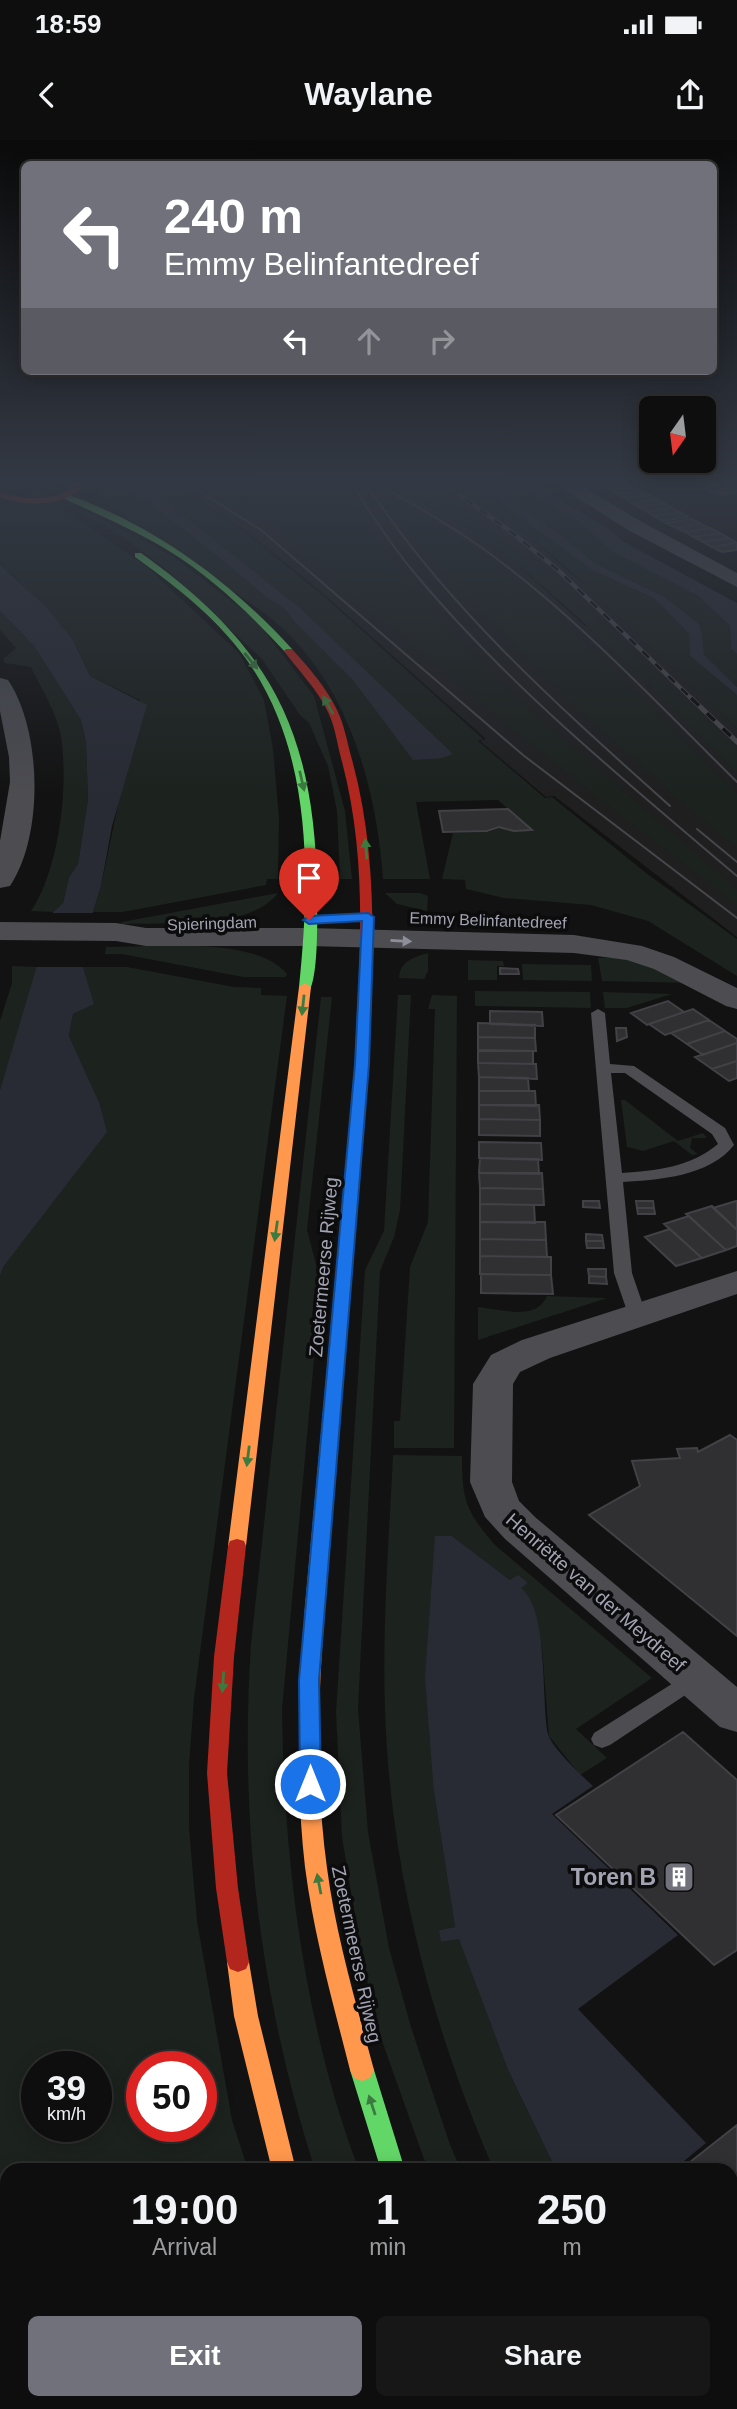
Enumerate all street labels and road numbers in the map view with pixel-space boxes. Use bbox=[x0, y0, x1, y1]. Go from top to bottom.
street label: Emmy Belinfantedreef bbox=[409, 909, 567, 932]
street label: Spieringdam bbox=[167, 913, 257, 934]
street label: Zoetermeerse Rijweg bbox=[305, 1176, 342, 1358]
street label: Henriëtte van der Meydreef bbox=[502, 1509, 690, 1676]
street label: Zoetermeerse Rijweg bbox=[327, 1864, 386, 2045]

